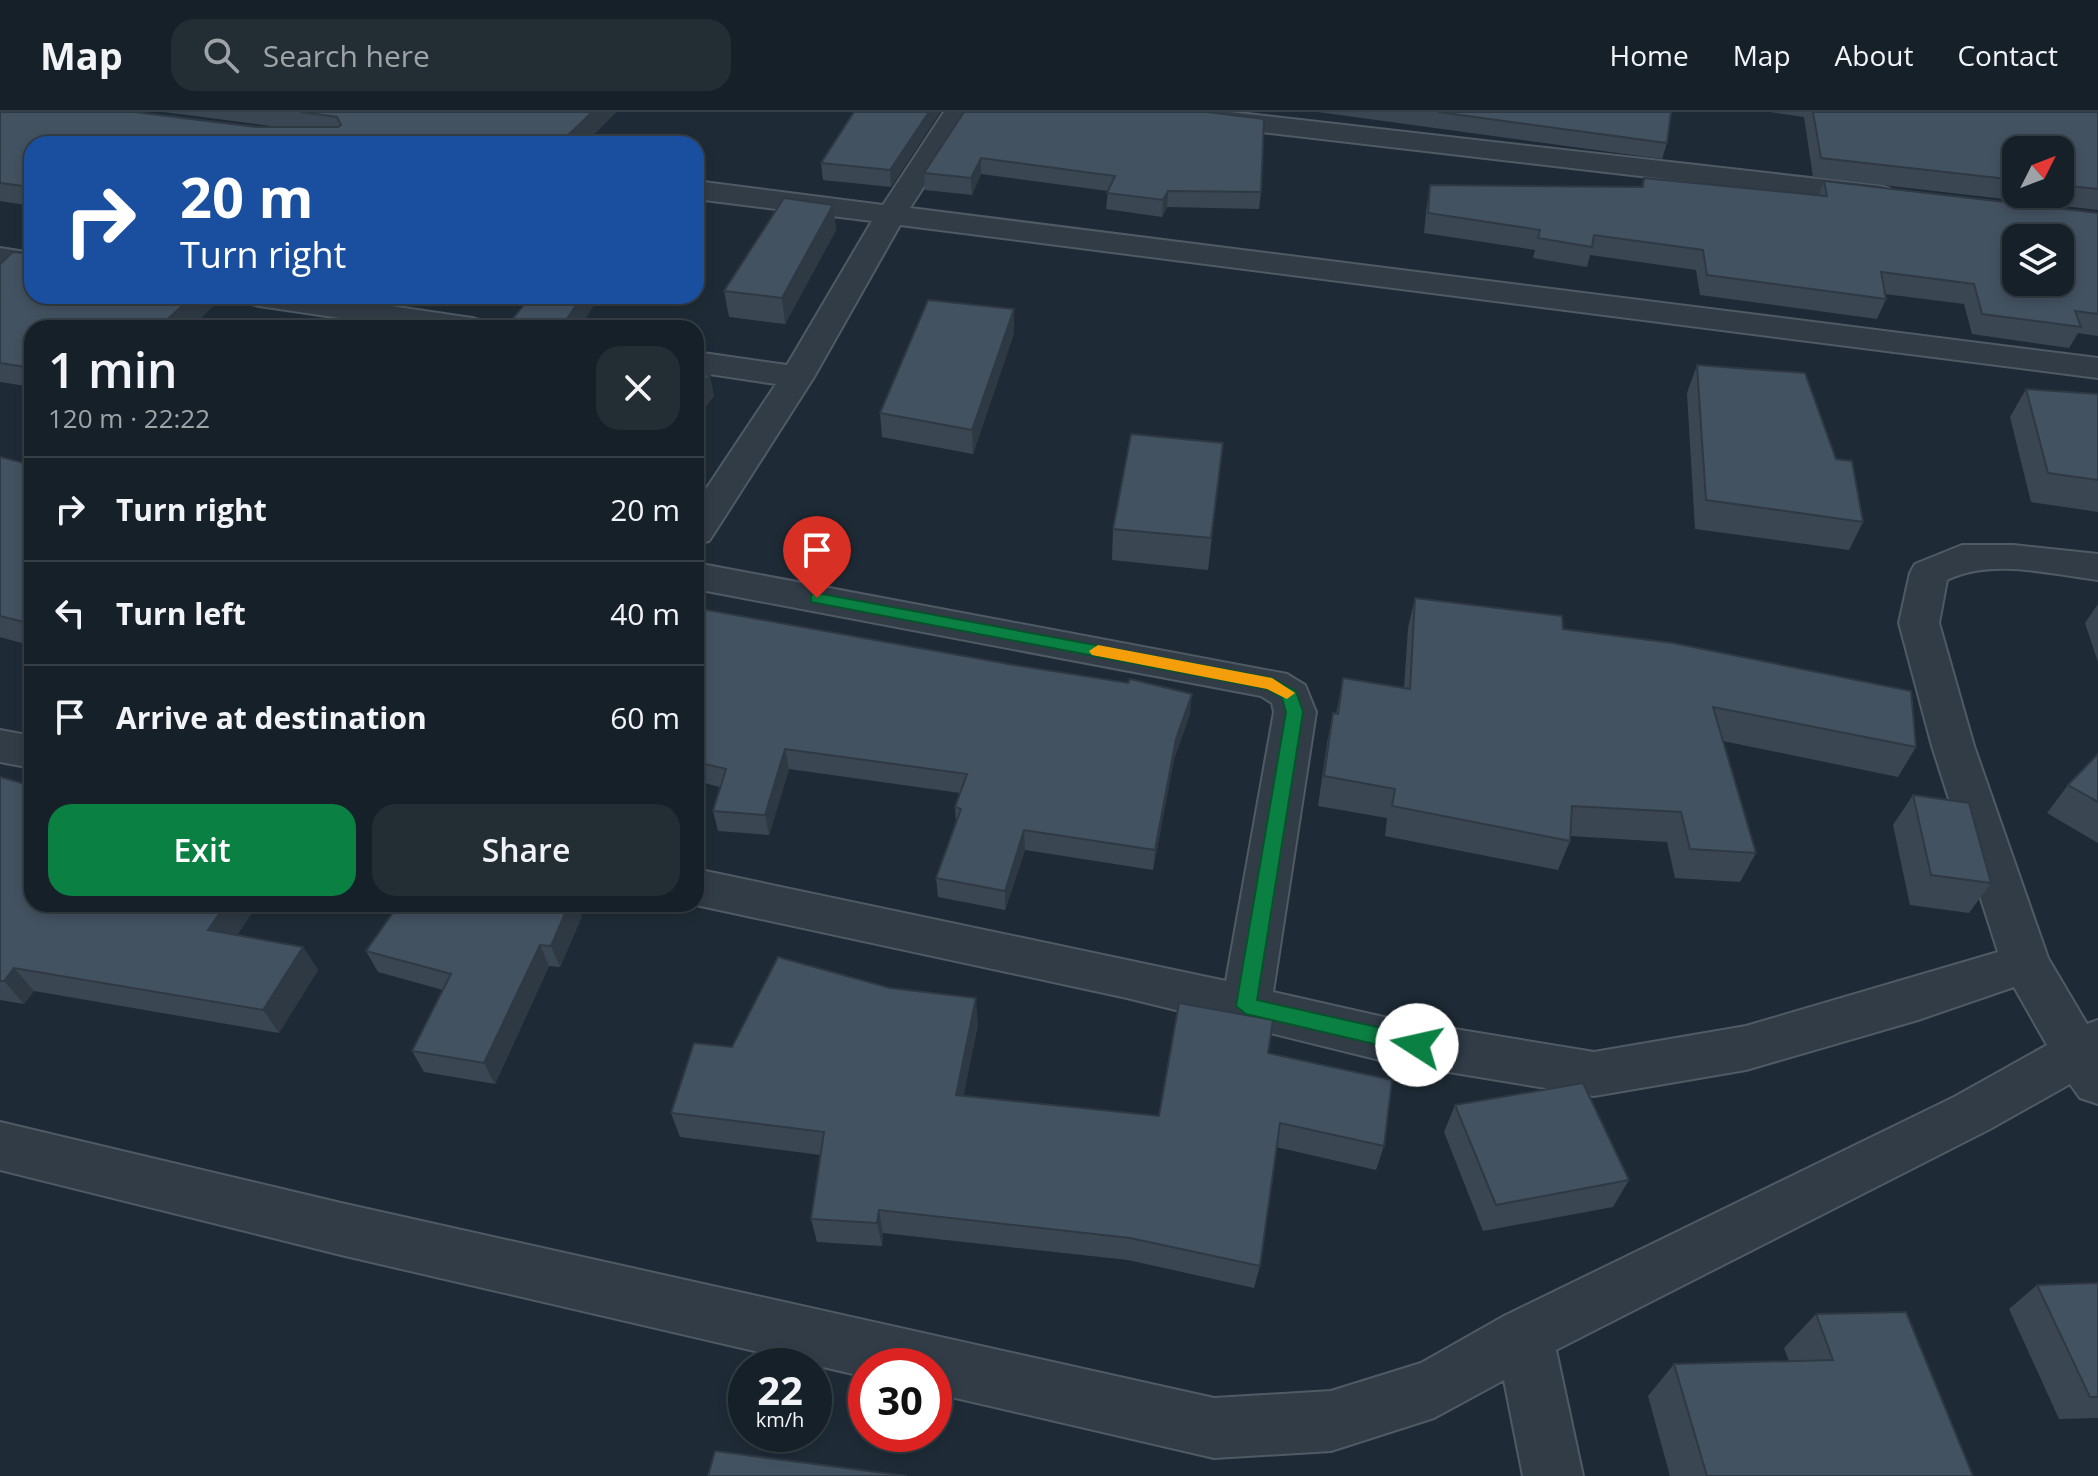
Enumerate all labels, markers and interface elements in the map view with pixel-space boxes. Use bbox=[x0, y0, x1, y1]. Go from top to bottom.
search box bbox=[171, 19, 731, 91]
text: Map bbox=[40, 29, 123, 81]
icon: search bbox=[199, 33, 243, 77]
text: Search here bbox=[263, 35, 430, 76]
text: Home bbox=[1610, 36, 1689, 74]
text: Map bbox=[1733, 36, 1791, 74]
text: About bbox=[1835, 36, 1913, 74]
text: Contact bbox=[1957, 36, 2058, 74]
north arrow bbox=[2002, 136, 2074, 208]
map controls bbox=[2002, 136, 2074, 296]
text: 20 m bbox=[180, 158, 314, 234]
icon: right bbox=[48, 168, 152, 272]
button: layers bbox=[2002, 224, 2074, 296]
text: Turn right bbox=[180, 230, 346, 279]
text: 1 min bbox=[48, 337, 178, 402]
button: close bbox=[596, 346, 680, 430]
text: 120 m · 22:22 bbox=[48, 400, 210, 436]
icon: right bbox=[48, 487, 92, 531]
text: Turn right bbox=[116, 489, 267, 530]
text: 20 m bbox=[610, 489, 680, 530]
pin bbox=[783, 516, 851, 598]
icon: arrive bbox=[795, 528, 839, 572]
icon: left bbox=[48, 591, 92, 635]
text: Turn left bbox=[116, 593, 246, 634]
text: 40 m bbox=[610, 593, 680, 634]
icon: arrive bbox=[48, 695, 92, 739]
text: Arrive at destination bbox=[116, 697, 427, 738]
text: 60 m bbox=[610, 697, 680, 738]
button: Exit bbox=[48, 804, 356, 896]
button: Share bbox=[372, 804, 680, 896]
position arrow bbox=[1375, 1003, 1459, 1087]
speed limit sign: 30 bbox=[848, 1348, 952, 1452]
text: 22 bbox=[757, 1362, 803, 1417]
text: km/h bbox=[756, 1406, 804, 1433]

